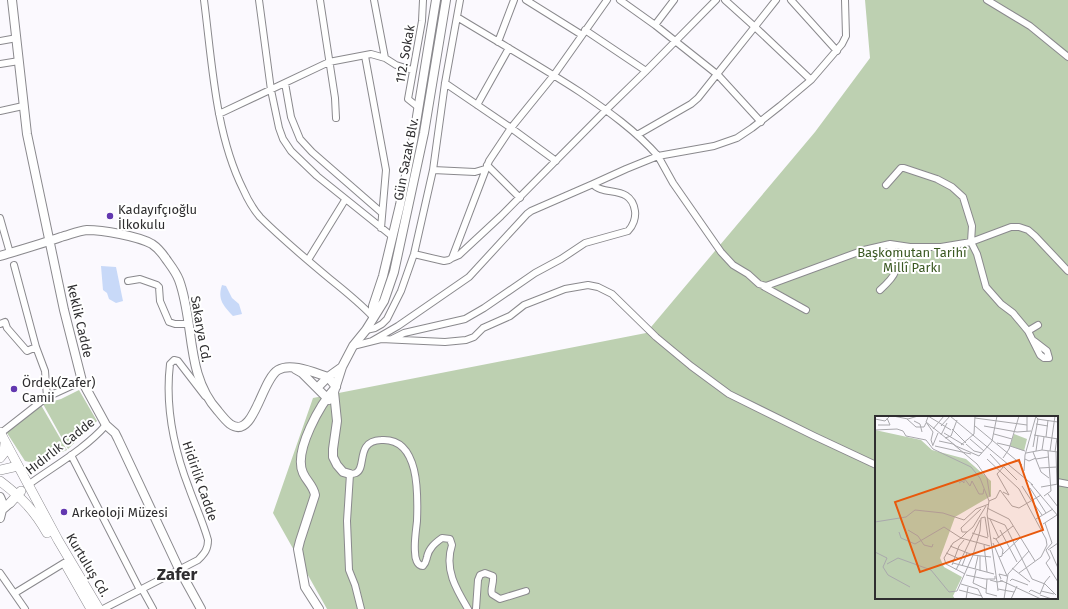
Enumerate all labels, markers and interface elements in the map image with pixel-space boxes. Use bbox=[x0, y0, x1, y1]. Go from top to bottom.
street label: 112. Sokak bbox=[392, 23, 418, 84]
street label: Gün Sazak Blv. bbox=[391, 116, 421, 202]
place label: Kadayıfçıoğlu İlkokulu bbox=[118, 202, 197, 232]
marker: Kadayıfçıoğlu İlkokulu bbox=[105, 211, 115, 221]
park label: Başkomutan Tarihî Millî Parkı bbox=[857, 245, 967, 275]
street label: keklik Cadde bbox=[64, 283, 96, 359]
street label: Sakarya Cd. bbox=[188, 295, 214, 363]
place label: Ördek(Zafer) Camii bbox=[22, 374, 96, 405]
marker: Ördek(Zafer) Camii bbox=[9, 384, 19, 394]
street label: Hıdırlık Cadde bbox=[23, 414, 97, 478]
inset map bbox=[875, 416, 1058, 599]
street label: Hidirlik Cadde bbox=[179, 439, 221, 523]
place label: Arkeoloji Müzesi bbox=[72, 505, 168, 520]
marker: Arkeoloji Müzesi bbox=[59, 507, 69, 517]
street label: Kurtuluş Cd. bbox=[63, 531, 113, 599]
district label: Zafer bbox=[157, 564, 197, 585]

